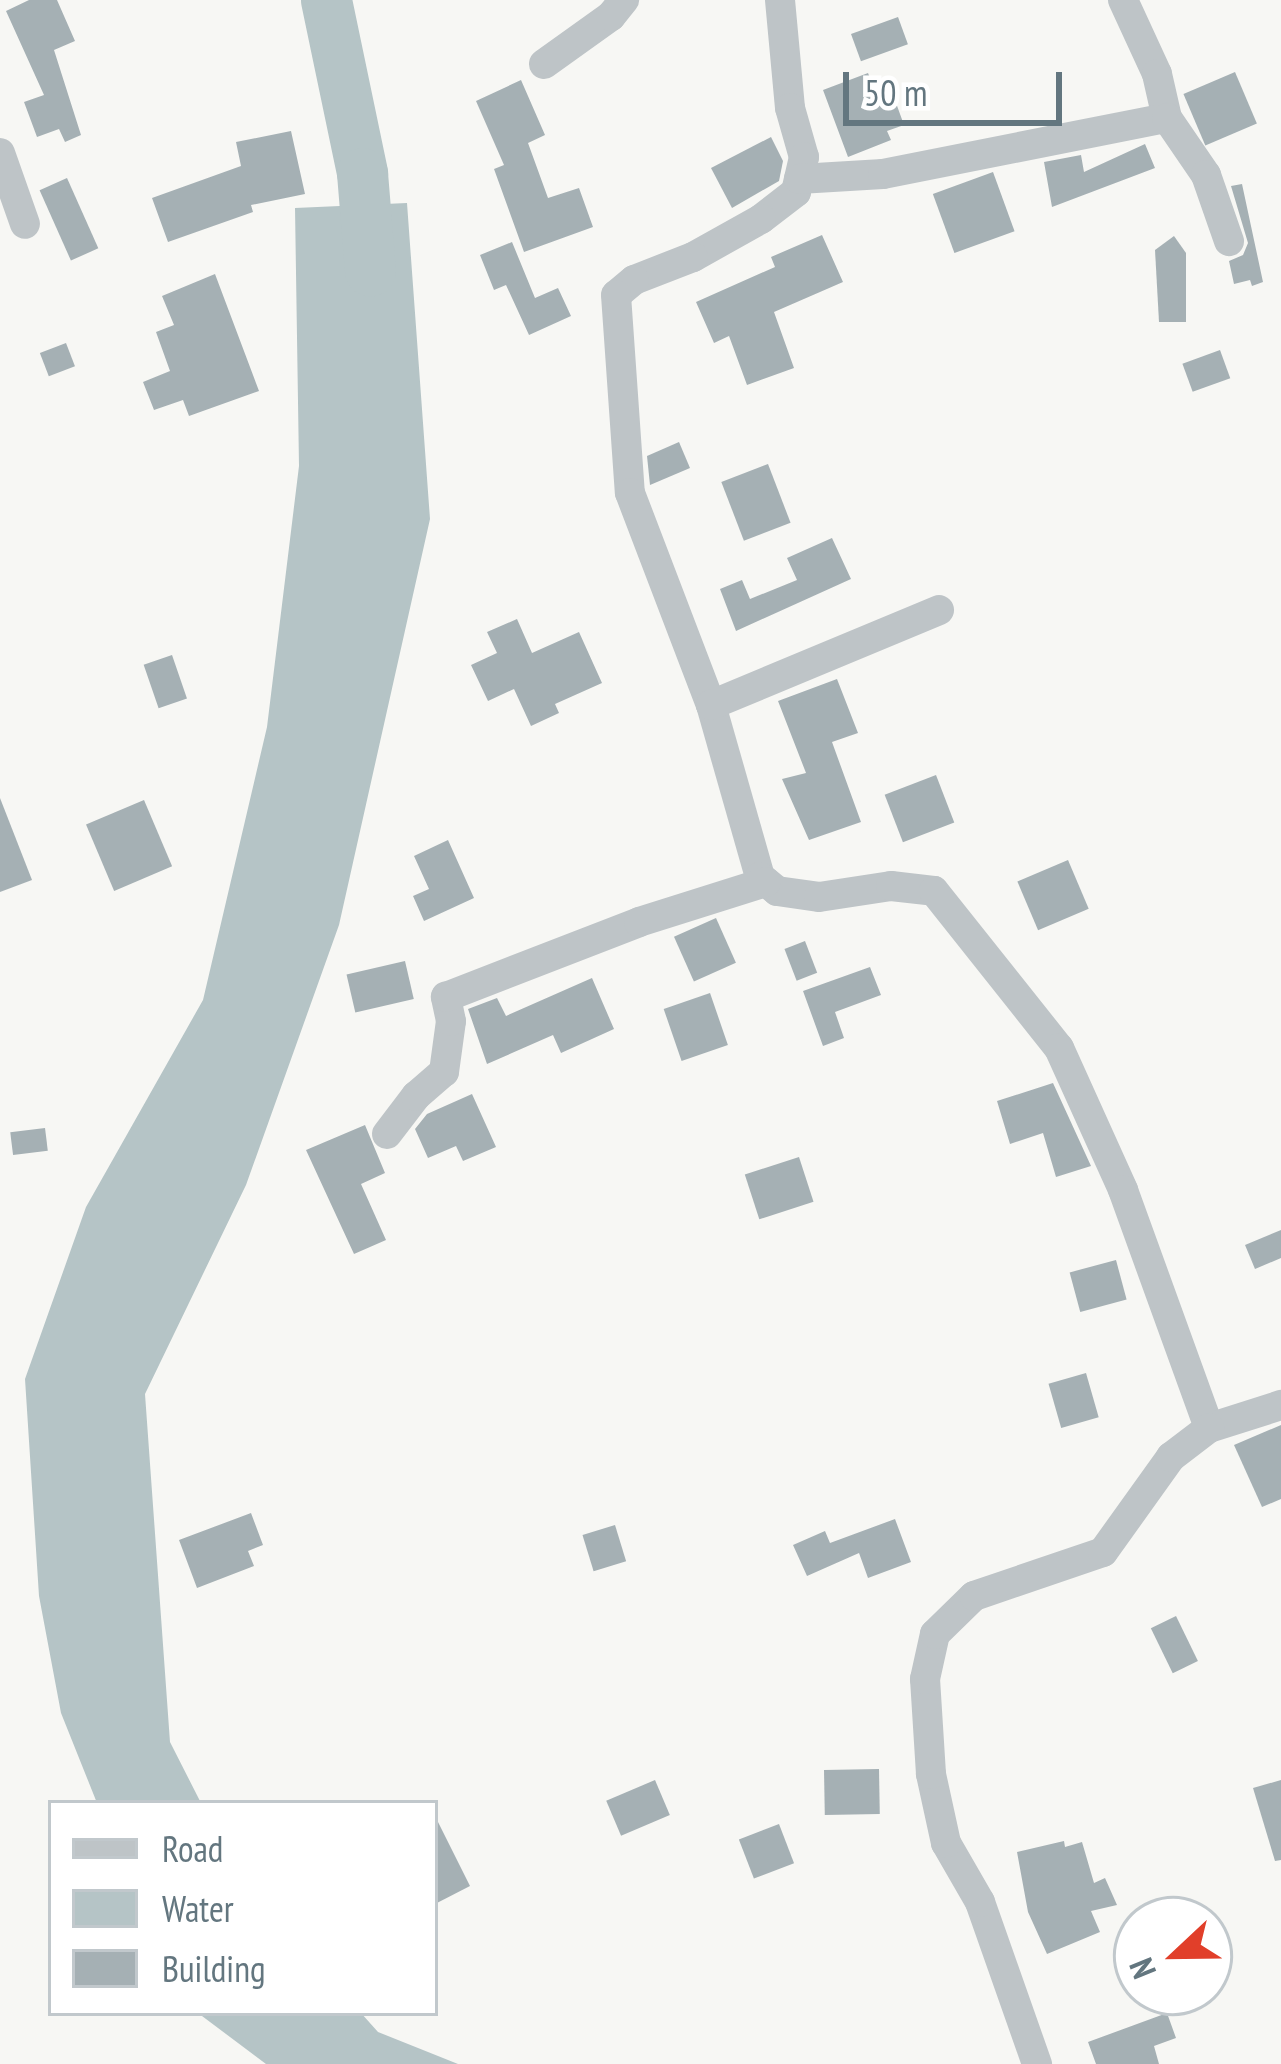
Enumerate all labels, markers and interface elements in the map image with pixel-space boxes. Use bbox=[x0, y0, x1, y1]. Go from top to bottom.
scale bar bbox=[849, 48, 1068, 122]
text: 50 m bbox=[864, 69, 927, 116]
legend bbox=[48, 1800, 438, 2016]
text: Road bbox=[162, 1825, 223, 1872]
text: Water bbox=[162, 1885, 234, 1932]
north arrow bbox=[1113, 1896, 1233, 2016]
text: Building bbox=[162, 1945, 266, 1992]
text: N bbox=[1119, 1952, 1165, 1985]

